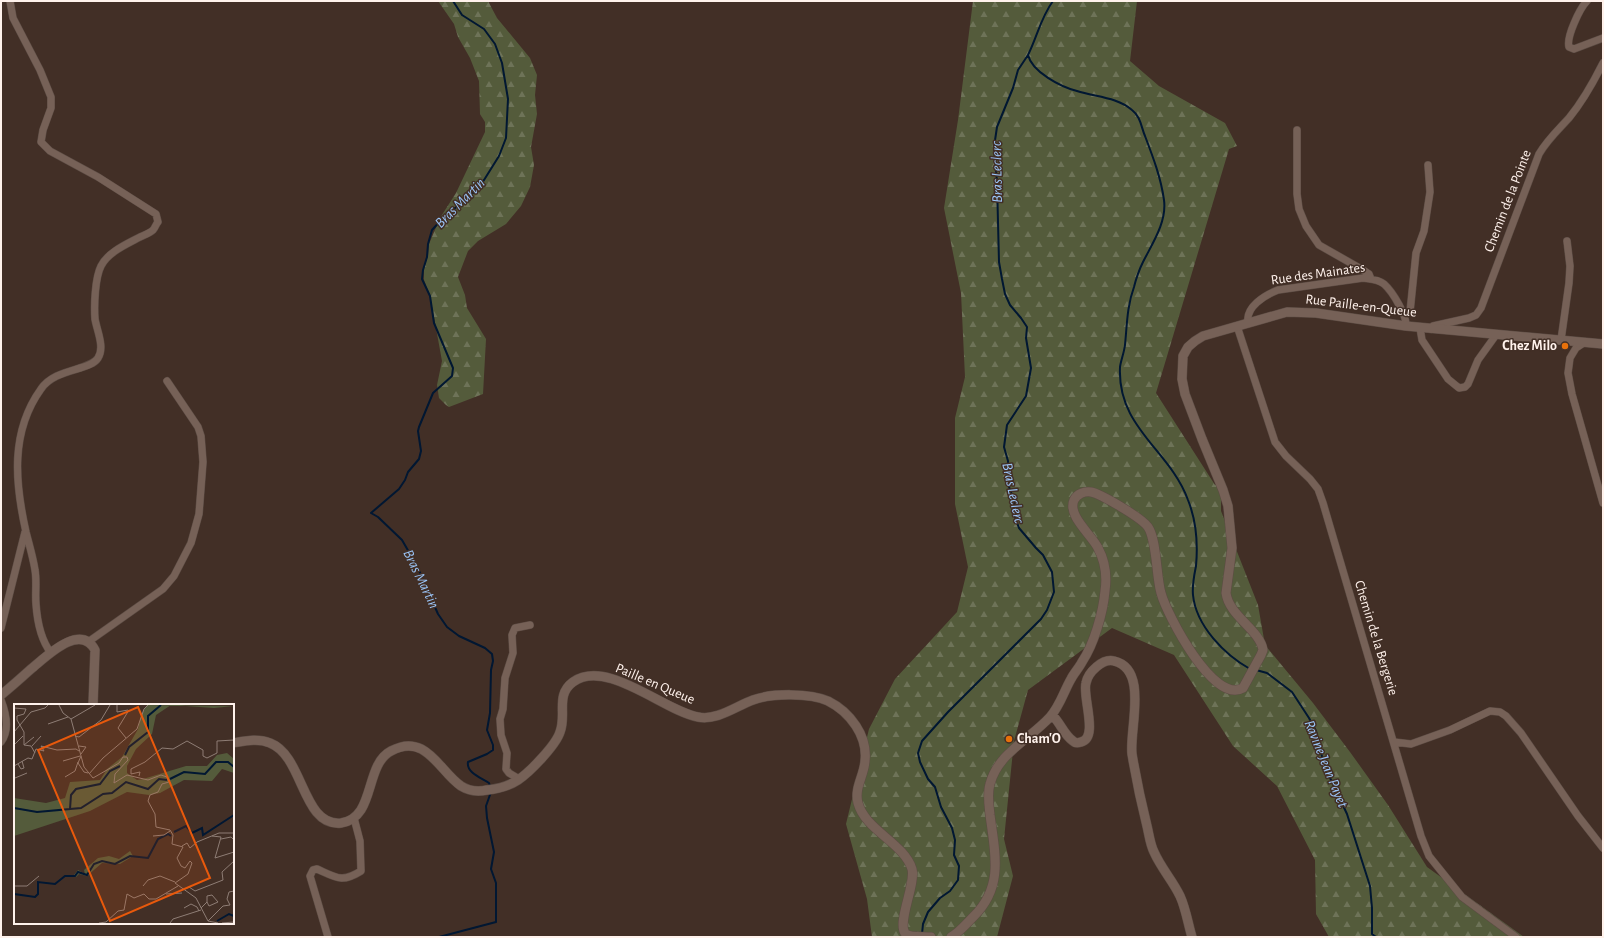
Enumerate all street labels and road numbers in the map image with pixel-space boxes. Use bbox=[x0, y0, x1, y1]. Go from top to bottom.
street label: Chemin de la Pointe bbox=[1482, 148, 1534, 254]
street label: Rue des Mainates bbox=[1270, 260, 1366, 288]
street label: Rue Paille-en-Queue bbox=[1305, 292, 1417, 320]
street label: Chemin de la Bergerie bbox=[1352, 579, 1400, 697]
street label: Paille en Queue bbox=[613, 661, 697, 707]

